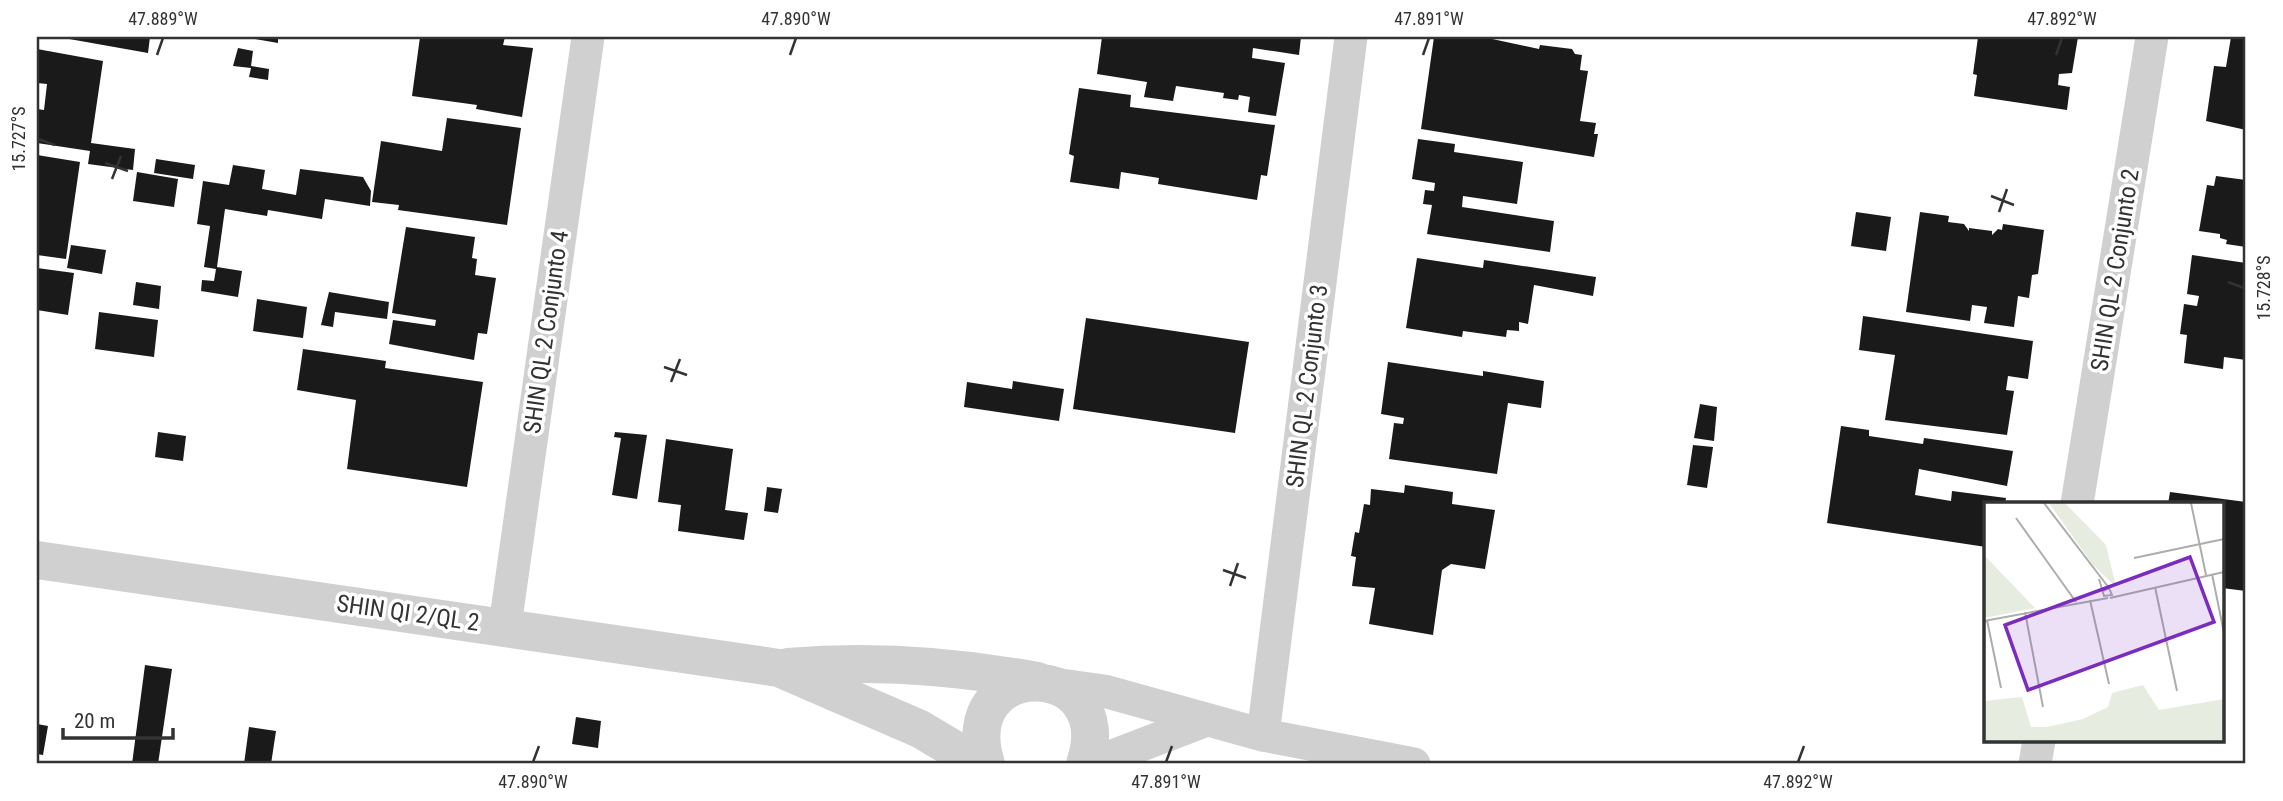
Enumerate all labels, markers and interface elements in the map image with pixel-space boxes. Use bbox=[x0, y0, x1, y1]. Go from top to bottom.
text: 47.889°W bbox=[128, 8, 198, 29]
text: 47.890°W bbox=[761, 8, 831, 29]
text: 47.891°W bbox=[1394, 8, 1464, 29]
text: 47.892°W bbox=[2027, 8, 2097, 29]
text: 15.727°S bbox=[8, 106, 29, 172]
street label: SHIN QL 2 Conjunto 2 bbox=[2085, 167, 2145, 373]
street label: SHIN QL 2 Conjunto 4 bbox=[518, 229, 574, 435]
text: 15.728°S bbox=[2253, 255, 2274, 321]
street label: SHIN QL 2 Conjunto 3 bbox=[1281, 283, 1333, 489]
inset map bbox=[1984, 502, 2224, 742]
street label: SHIN QI 2/QL 2 bbox=[335, 589, 481, 637]
scale bar bbox=[63, 696, 173, 740]
text: 20 m bbox=[74, 709, 115, 733]
text: 47.890°W bbox=[498, 771, 568, 792]
text: 47.891°W bbox=[1131, 771, 1201, 792]
text: 47.892°W bbox=[1763, 771, 1833, 792]

